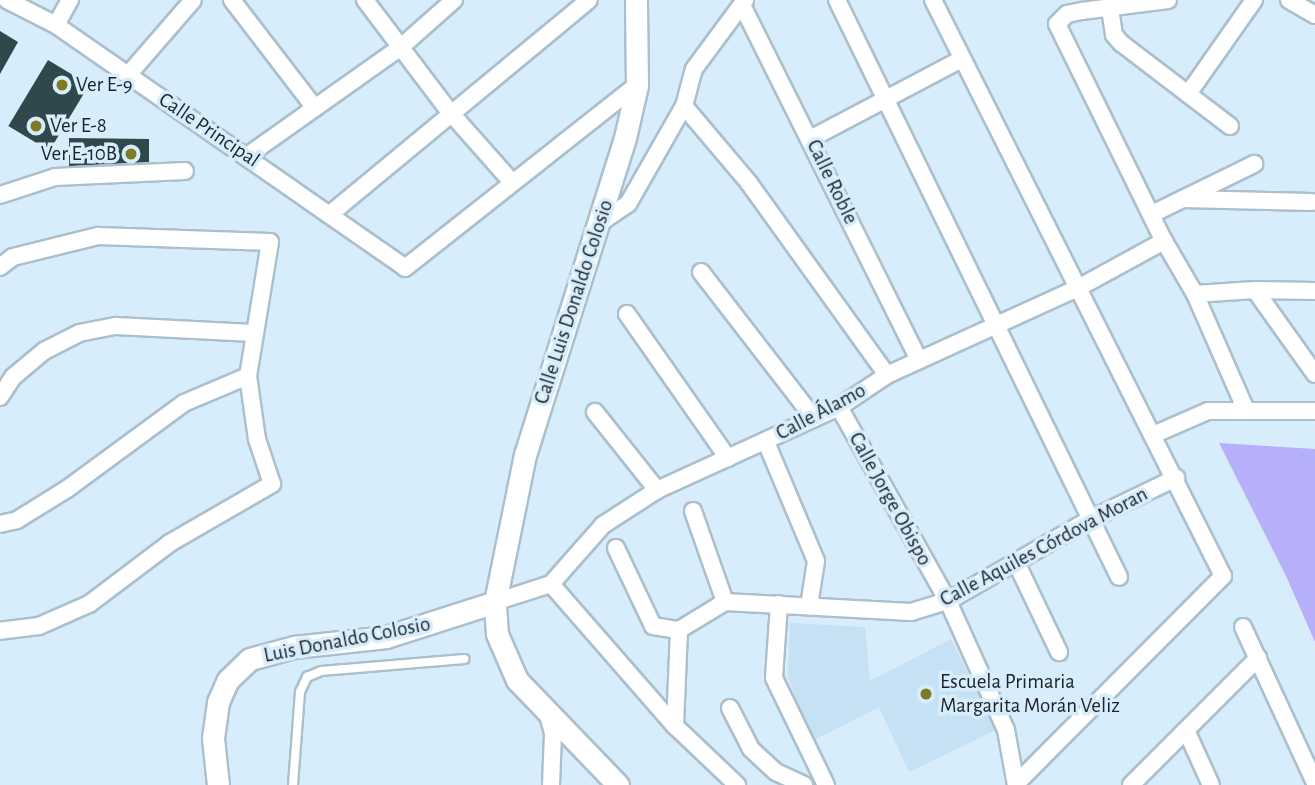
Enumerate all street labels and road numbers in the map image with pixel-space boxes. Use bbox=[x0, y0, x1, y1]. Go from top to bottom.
street label: Calle Principal bbox=[154, 87, 264, 173]
street label: Calle Roble bbox=[801, 136, 863, 228]
street label: Calle Luis Donaldo Colosio bbox=[529, 197, 619, 407]
street label: Calle Álamo bbox=[772, 378, 870, 446]
street label: Calle Jorge Obispo bbox=[843, 428, 937, 570]
street label: Calle Aquiles Córdova Moran bbox=[936, 482, 1152, 612]
street label: Luis Donaldo Colosio bbox=[262, 611, 432, 669]

